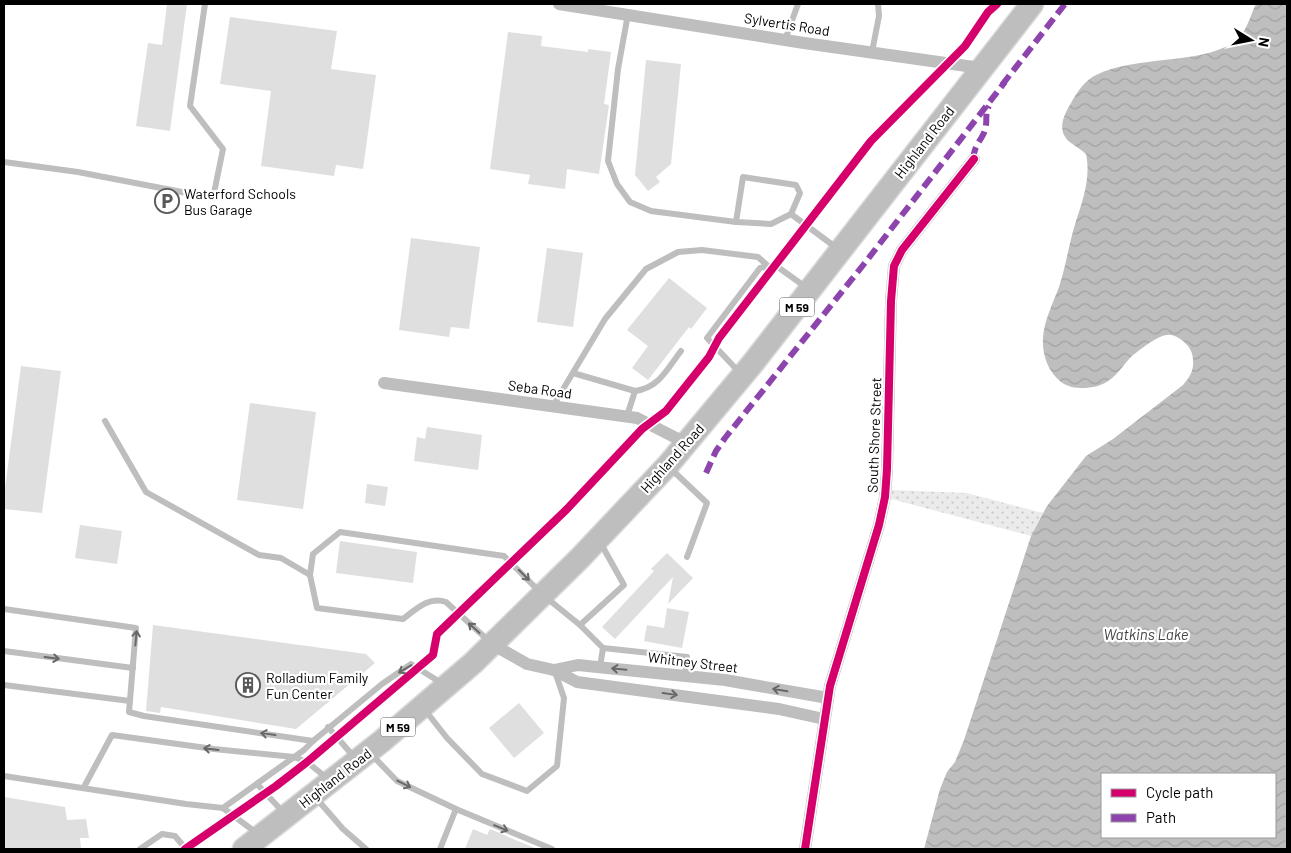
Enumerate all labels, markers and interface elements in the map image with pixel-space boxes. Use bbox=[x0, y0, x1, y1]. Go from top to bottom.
street label: Sylvertis Road bbox=[743, 9, 831, 39]
north arrow bbox=[1226, 15, 1276, 65]
text: N bbox=[1255, 36, 1273, 48]
street label: Highland Road bbox=[891, 102, 957, 182]
place label: Waterford Schools Bus Garage bbox=[184, 185, 296, 218]
parking icon: Waterford Schools Bus Garage bbox=[154, 188, 180, 214]
road number: M 59 bbox=[780, 298, 814, 316]
street label: Seba Road bbox=[507, 376, 573, 402]
street label: South Shore Street bbox=[863, 377, 885, 493]
street label: Highland Road bbox=[637, 420, 707, 496]
one-way arrow bbox=[518, 569, 530, 581]
one-way arrow bbox=[468, 622, 481, 634]
water label: Watkins Lake bbox=[1103, 625, 1189, 643]
one-way arrow bbox=[131, 630, 140, 646]
street label: Whitney Street bbox=[647, 648, 739, 676]
one-way arrow bbox=[44, 653, 60, 663]
one-way arrow bbox=[398, 663, 412, 674]
one-way arrow bbox=[611, 664, 627, 674]
place label: Rolladium Family Fun Center bbox=[266, 669, 369, 702]
building icon: Rolladium Family Fun Center bbox=[235, 672, 261, 698]
one-way arrow bbox=[772, 684, 788, 694]
one-way arrow bbox=[661, 690, 677, 700]
road number: M 59 bbox=[380, 718, 416, 736]
one-way arrow bbox=[260, 729, 276, 739]
one-way arrow bbox=[203, 743, 219, 753]
street label: Highland Road bbox=[295, 745, 375, 811]
legend bbox=[1101, 773, 1276, 838]
one-way arrow bbox=[396, 780, 411, 789]
text: Cycle path bbox=[1146, 783, 1213, 801]
text: Path bbox=[1146, 808, 1176, 826]
one-way arrow bbox=[494, 824, 509, 833]

